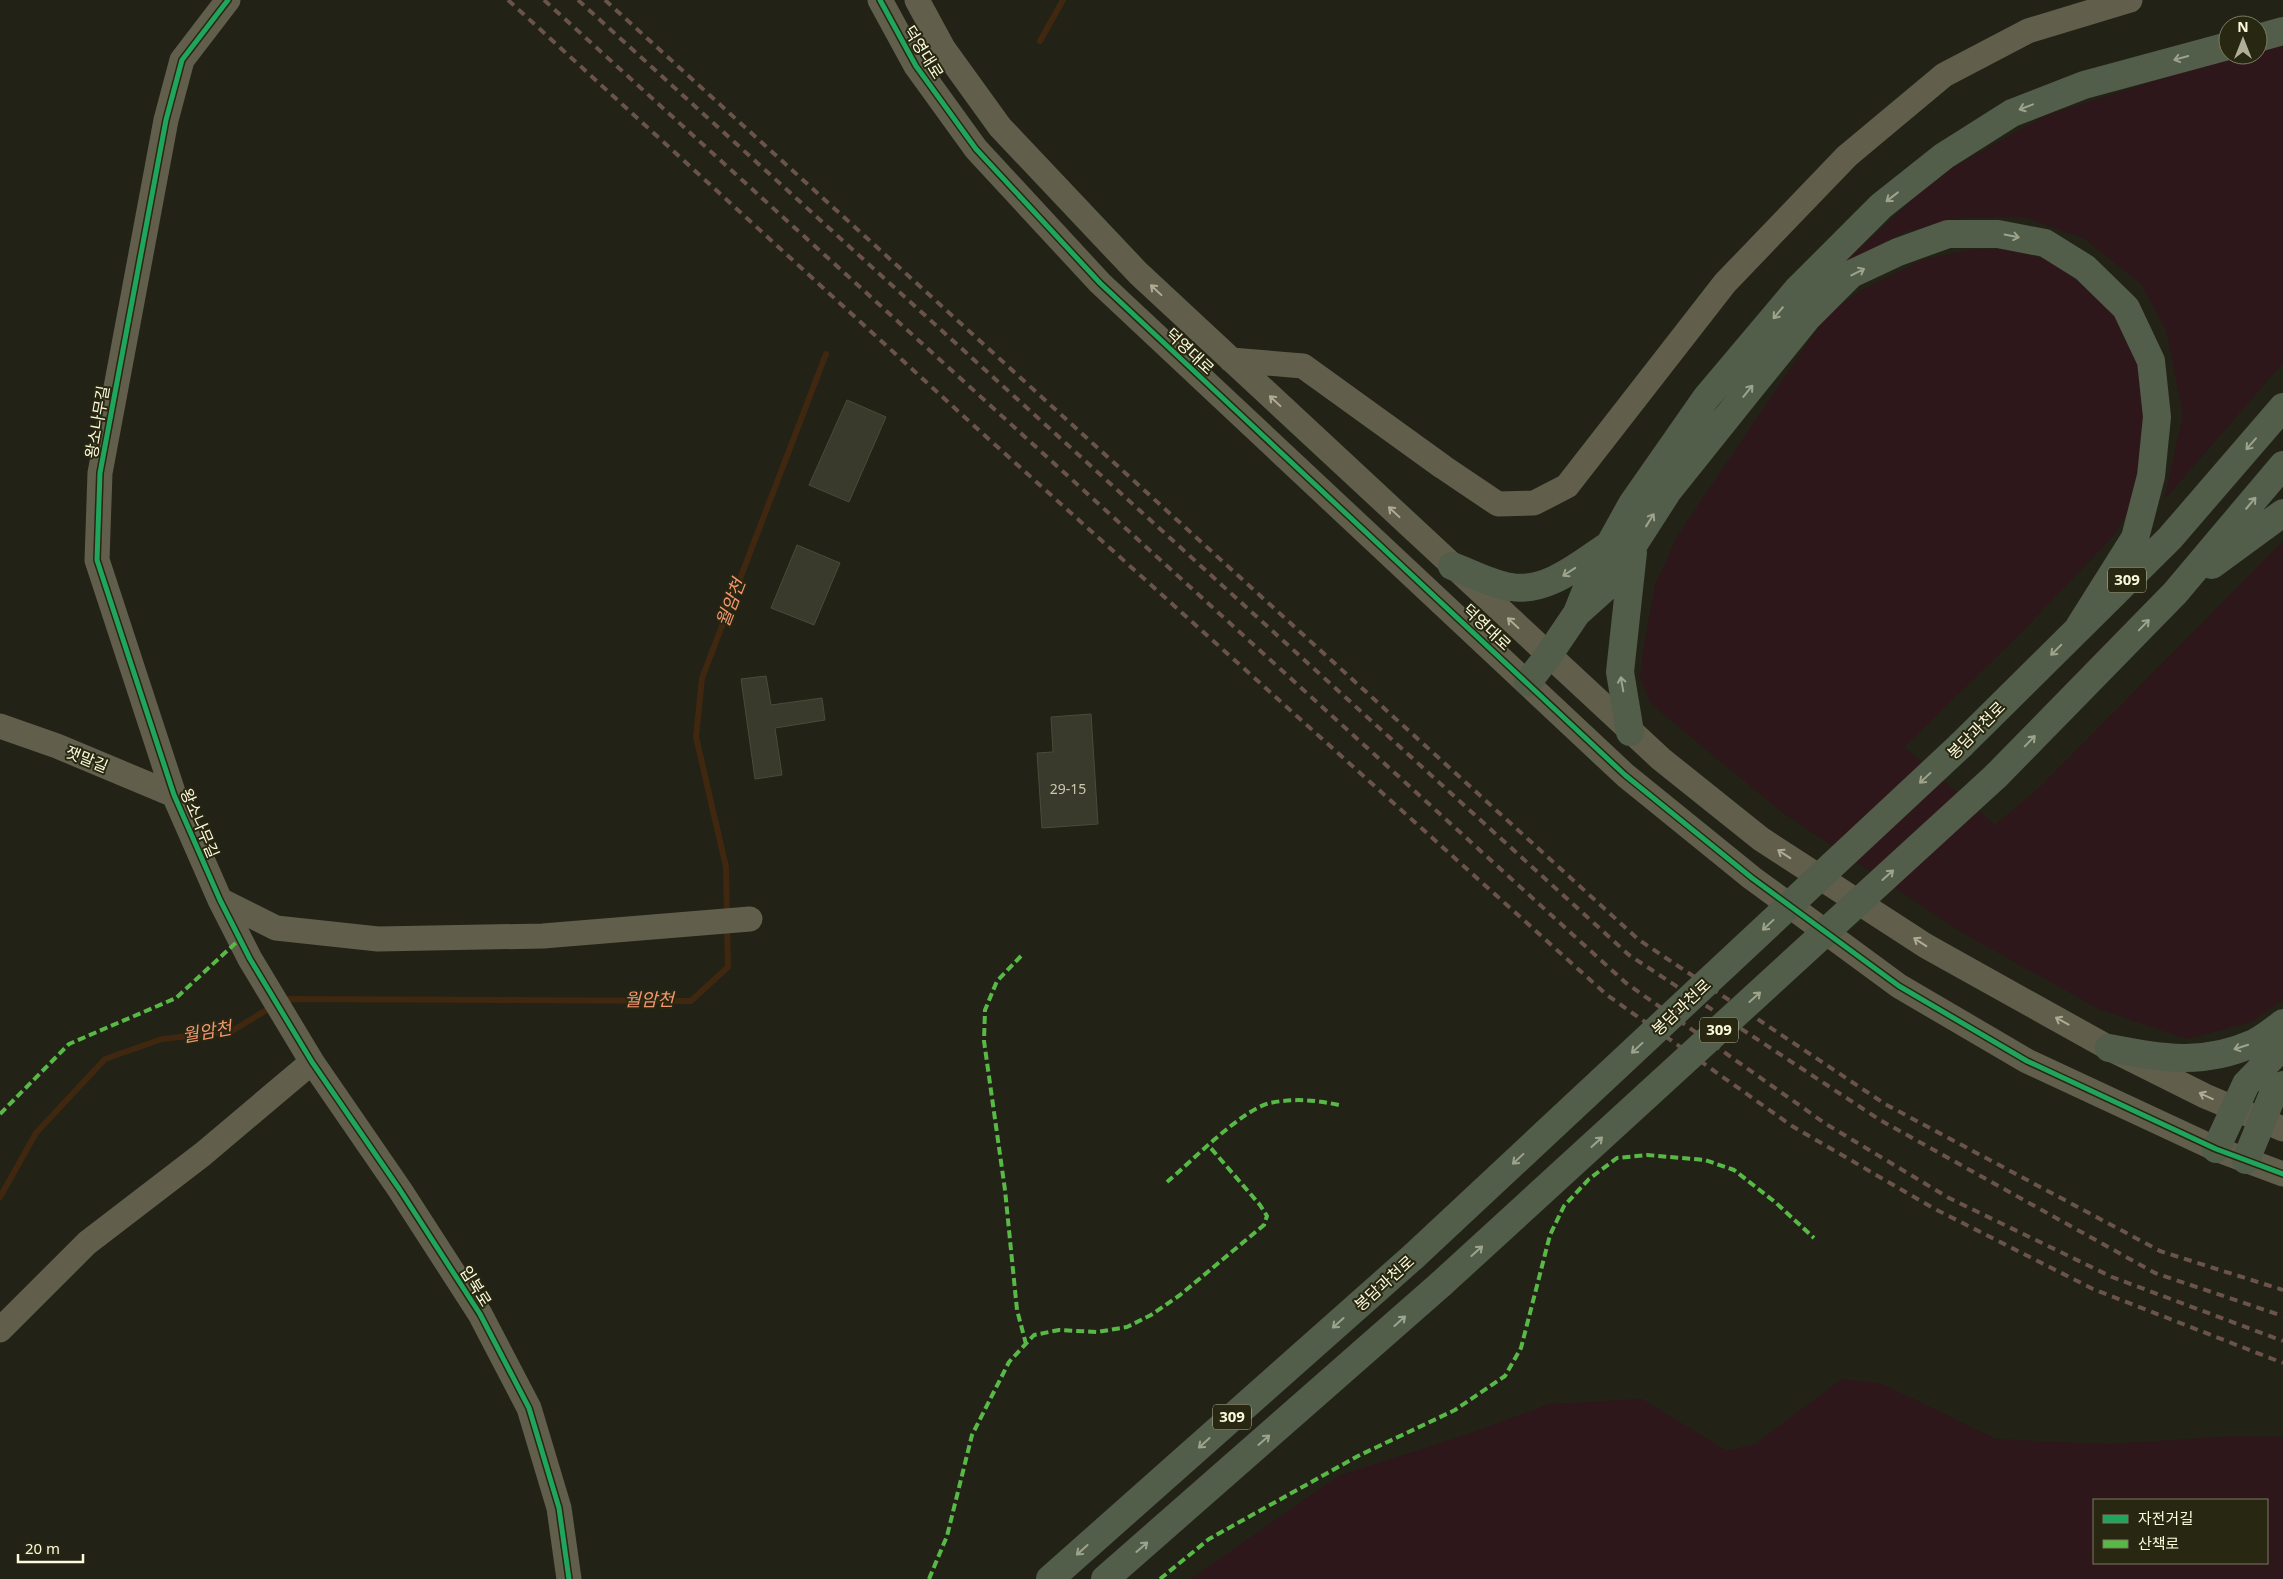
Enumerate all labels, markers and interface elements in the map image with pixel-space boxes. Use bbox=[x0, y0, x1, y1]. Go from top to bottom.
north arrow bbox=[2218, 15, 2268, 65]
text: N bbox=[2237, 17, 2249, 36]
street label: 덕영대로 bbox=[899, 21, 949, 83]
one-way arrow bbox=[2173, 54, 2189, 63]
one-way arrow bbox=[2019, 103, 2034, 112]
one-way arrow bbox=[1886, 192, 1899, 203]
one-way arrow bbox=[2004, 232, 2020, 242]
one-way arrow bbox=[1850, 267, 1865, 277]
one-way arrow bbox=[1150, 284, 1163, 296]
one-way arrow bbox=[1772, 306, 1783, 319]
street label: 덕영대로 bbox=[1161, 323, 1219, 379]
street label: 왕소나무길 bbox=[80, 384, 114, 460]
one-way arrow bbox=[1742, 384, 1753, 397]
one-way arrow bbox=[1269, 395, 1282, 407]
one-way arrow bbox=[2246, 437, 2257, 450]
one-way arrow bbox=[2246, 496, 2257, 509]
one-way arrow bbox=[1388, 506, 1400, 518]
one-way arrow bbox=[1645, 513, 1655, 527]
one-way arrow bbox=[1562, 567, 1576, 577]
road number: 309 bbox=[2108, 568, 2146, 592]
water label: 월암천 bbox=[710, 573, 751, 630]
street label: 덕영대로 bbox=[1458, 599, 1516, 655]
one-way arrow bbox=[1506, 617, 1519, 629]
one-way arrow bbox=[2138, 618, 2150, 631]
one-way arrow bbox=[2050, 644, 2062, 656]
one-way arrow bbox=[1616, 676, 1626, 692]
street label: 봉담과천로 bbox=[1942, 696, 2010, 764]
one-way arrow bbox=[2024, 735, 2037, 747]
street label: 잿말길 bbox=[62, 741, 112, 777]
one-way arrow bbox=[1919, 772, 1932, 784]
house number: 29-15 bbox=[1050, 779, 1086, 798]
street label: 왕소나무길 bbox=[175, 785, 225, 861]
one-way arrow bbox=[1777, 848, 1791, 858]
one-way arrow bbox=[1882, 869, 1895, 881]
one-way arrow bbox=[1762, 919, 1775, 931]
one-way arrow bbox=[1913, 937, 1927, 947]
street label: 봉담과천로 bbox=[1647, 974, 1716, 1040]
water label: 월암천 bbox=[624, 987, 676, 1011]
one-way arrow bbox=[1749, 991, 1762, 1003]
water label: 월암천 bbox=[180, 1014, 236, 1047]
one-way arrow bbox=[2055, 1016, 2069, 1026]
road number: 309 bbox=[1700, 1018, 1738, 1042]
one-way arrow bbox=[1630, 1042, 1643, 1054]
one-way arrow bbox=[2234, 1043, 2249, 1052]
one-way arrow bbox=[2199, 1091, 2214, 1100]
one-way arrow bbox=[1590, 1136, 1603, 1148]
one-way arrow bbox=[1512, 1153, 1524, 1165]
one-way arrow bbox=[1470, 1246, 1483, 1257]
street label: 봉담과천로 bbox=[1349, 1250, 1419, 1316]
street label: 입북로 bbox=[455, 1261, 497, 1311]
one-way arrow bbox=[1393, 1315, 1406, 1327]
one-way arrow bbox=[1332, 1317, 1345, 1329]
road number: 309 bbox=[1213, 1404, 1251, 1430]
one-way arrow bbox=[1258, 1434, 1271, 1446]
one-way arrow bbox=[1197, 1437, 1210, 1448]
legend bbox=[2093, 1499, 2268, 1564]
text: 자전거길 bbox=[2138, 1508, 2193, 1528]
scale bar bbox=[18, 1532, 82, 1564]
text: 산책로 bbox=[2138, 1533, 2179, 1553]
text: 20 m bbox=[25, 1538, 60, 1558]
one-way arrow bbox=[1136, 1541, 1149, 1553]
one-way arrow bbox=[1076, 1544, 1089, 1556]

